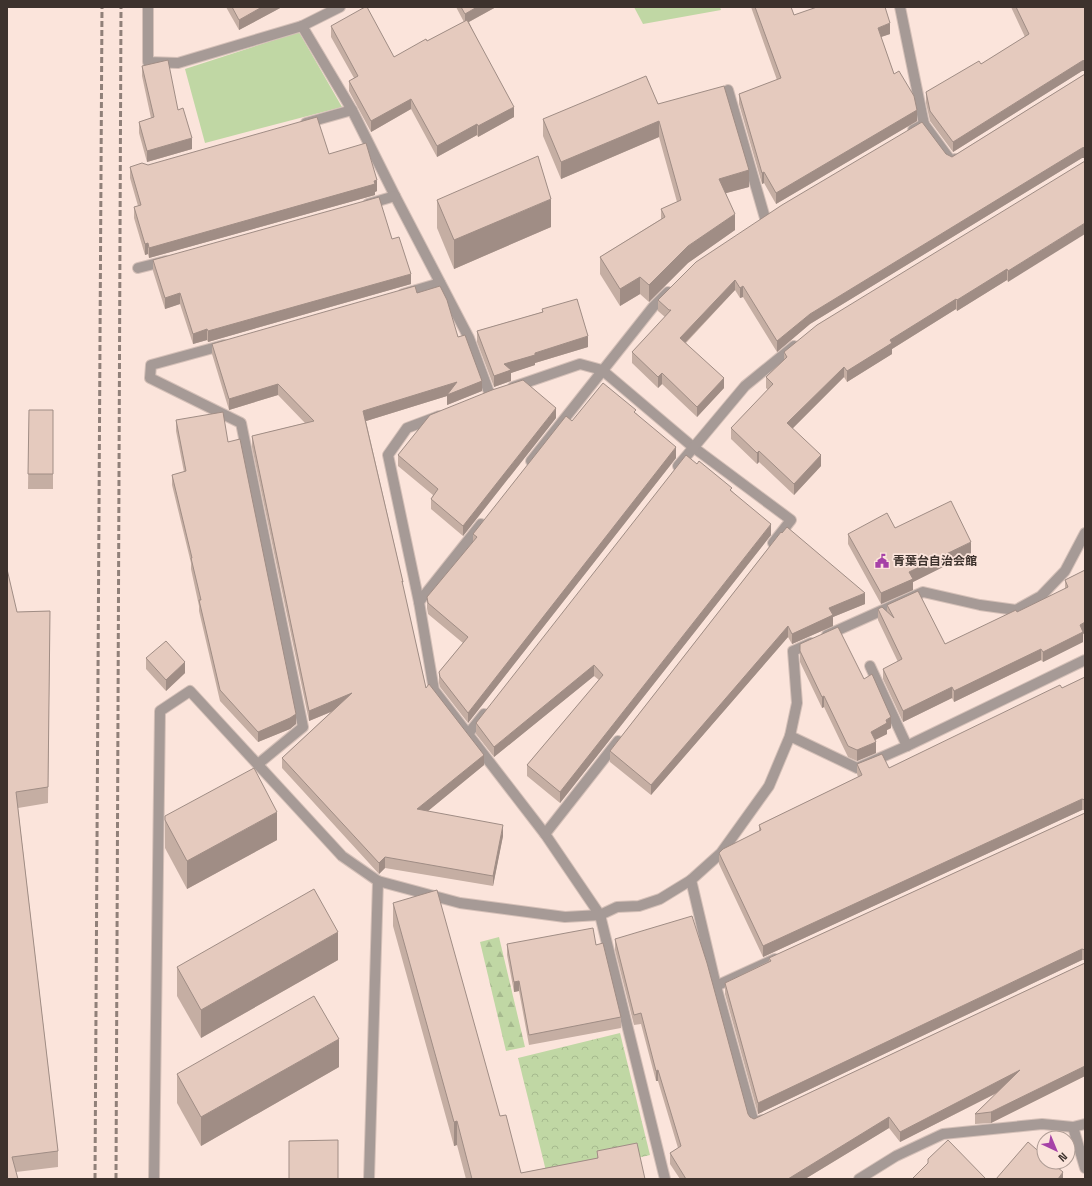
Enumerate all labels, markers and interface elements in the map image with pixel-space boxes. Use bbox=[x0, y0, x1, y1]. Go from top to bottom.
public building icon: 青葉台自治会館 bbox=[874, 553, 890, 569]
place label: 青葉台自治会館 bbox=[893, 553, 977, 569]
north arrow bbox=[1036, 1130, 1076, 1170]
text: N bbox=[1055, 1150, 1070, 1165]

